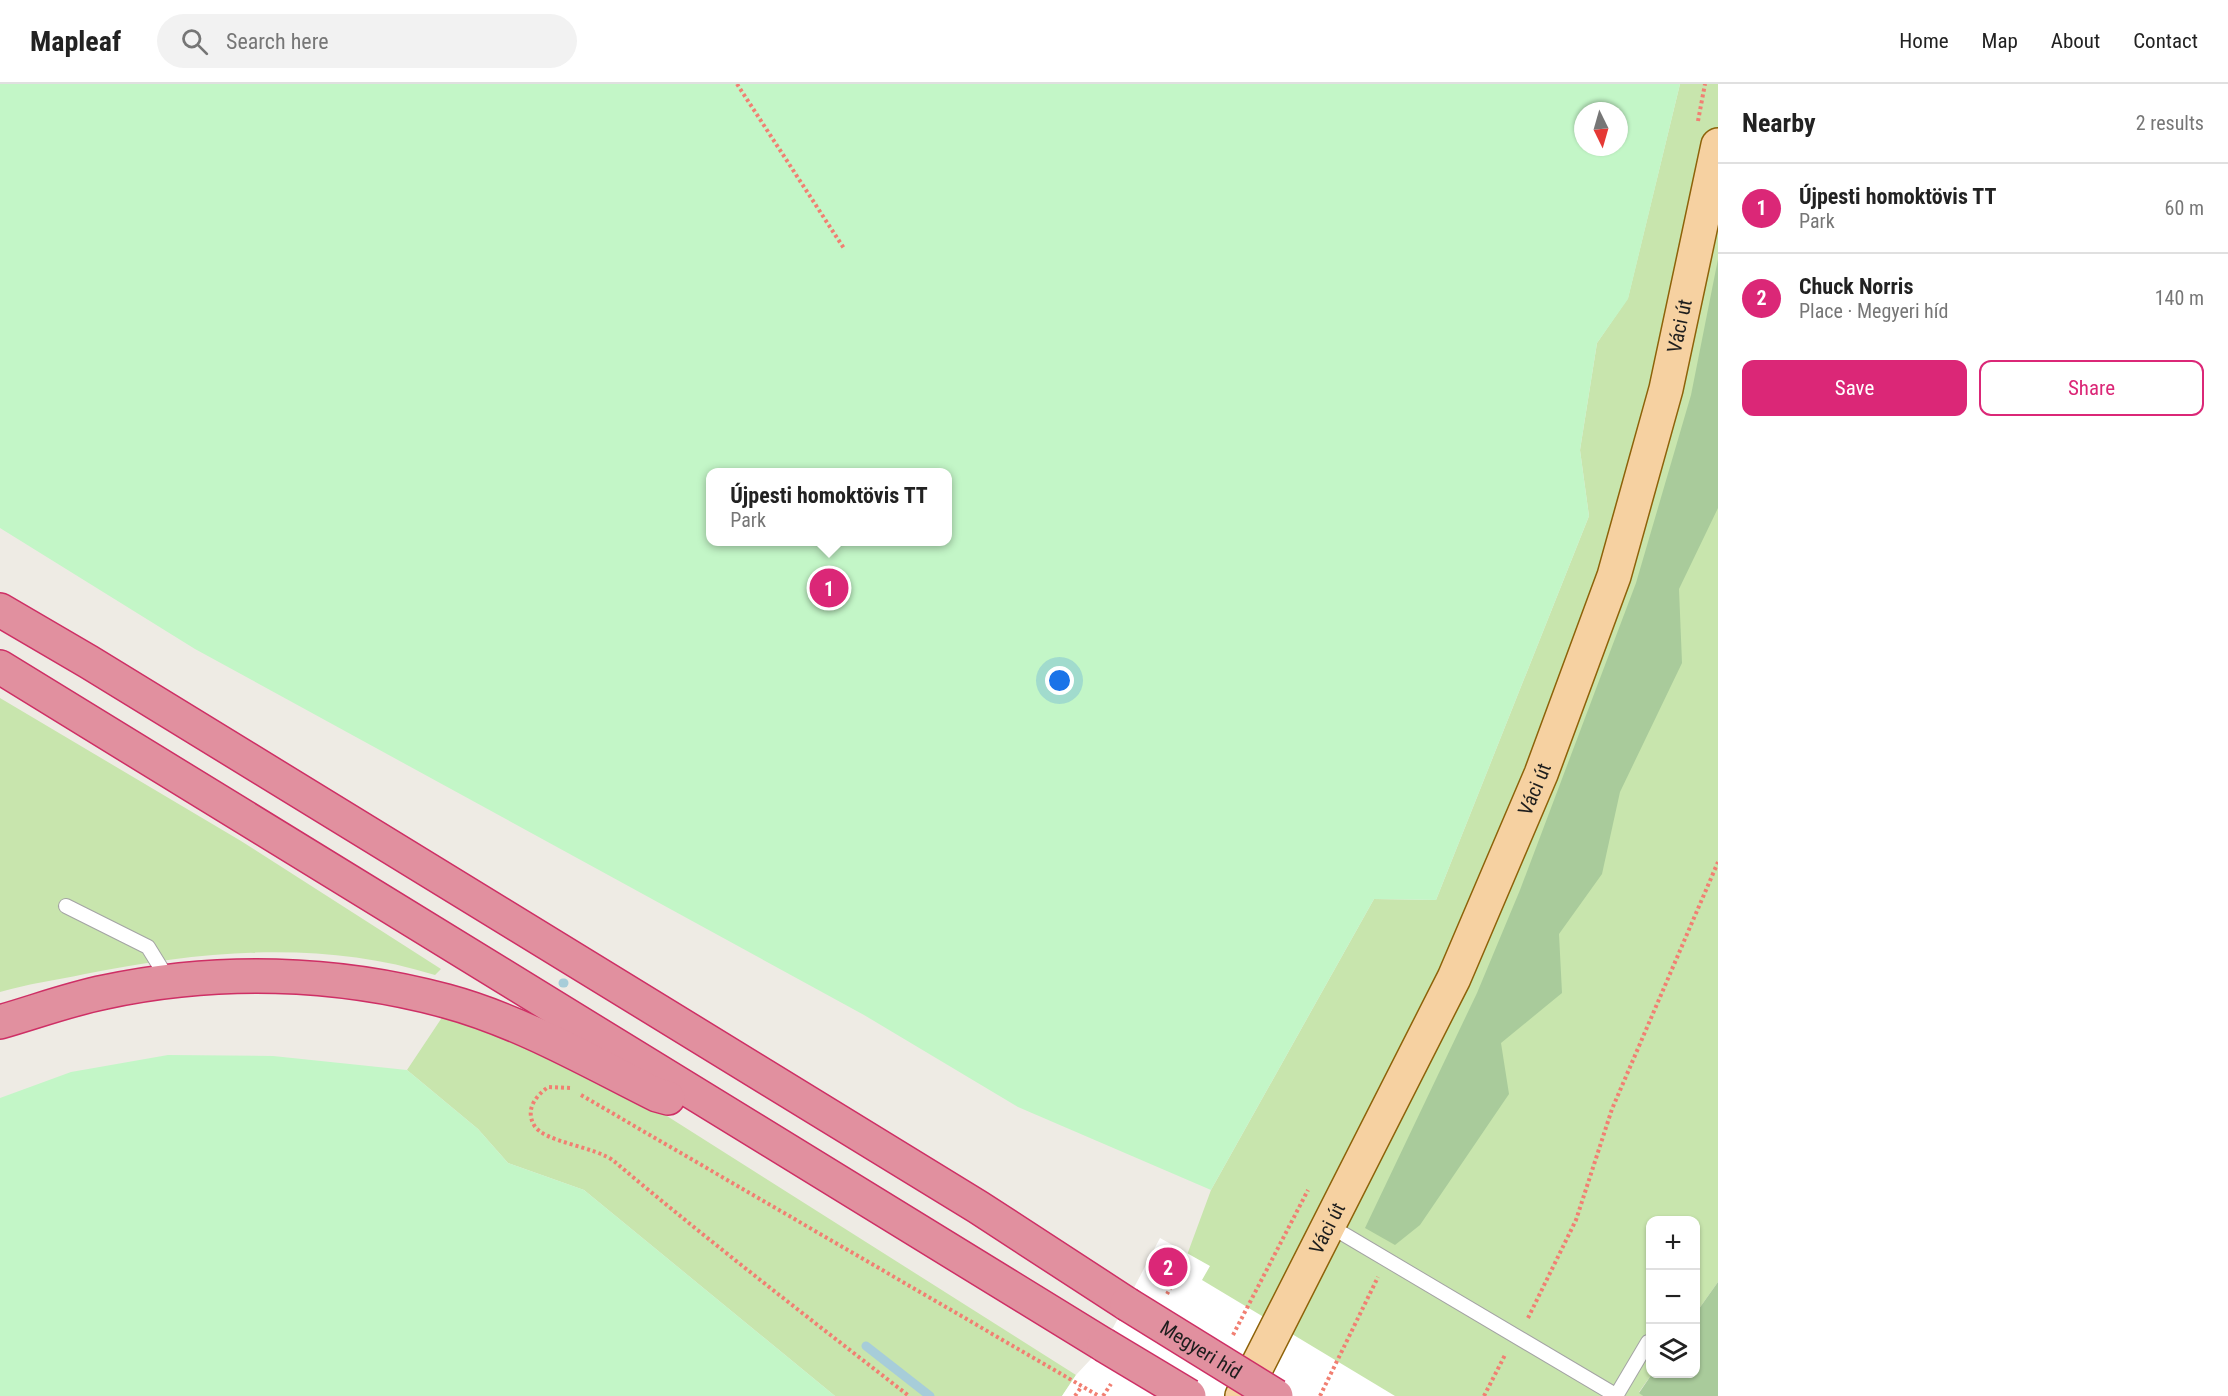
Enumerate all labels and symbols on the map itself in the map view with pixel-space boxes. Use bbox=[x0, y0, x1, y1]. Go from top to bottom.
north arrow bbox=[1574, 102, 1628, 156]
street label: Váci út bbox=[1662, 297, 1697, 355]
pin: 1 bbox=[810, 566, 848, 610]
your location bbox=[1045, 666, 1074, 695]
street label: Váci út bbox=[1513, 760, 1556, 819]
street label: Váci út bbox=[1304, 1199, 1350, 1258]
pin: 2 bbox=[1148, 1244, 1188, 1290]
street label: Megyeri híd bbox=[1156, 1315, 1246, 1384]

